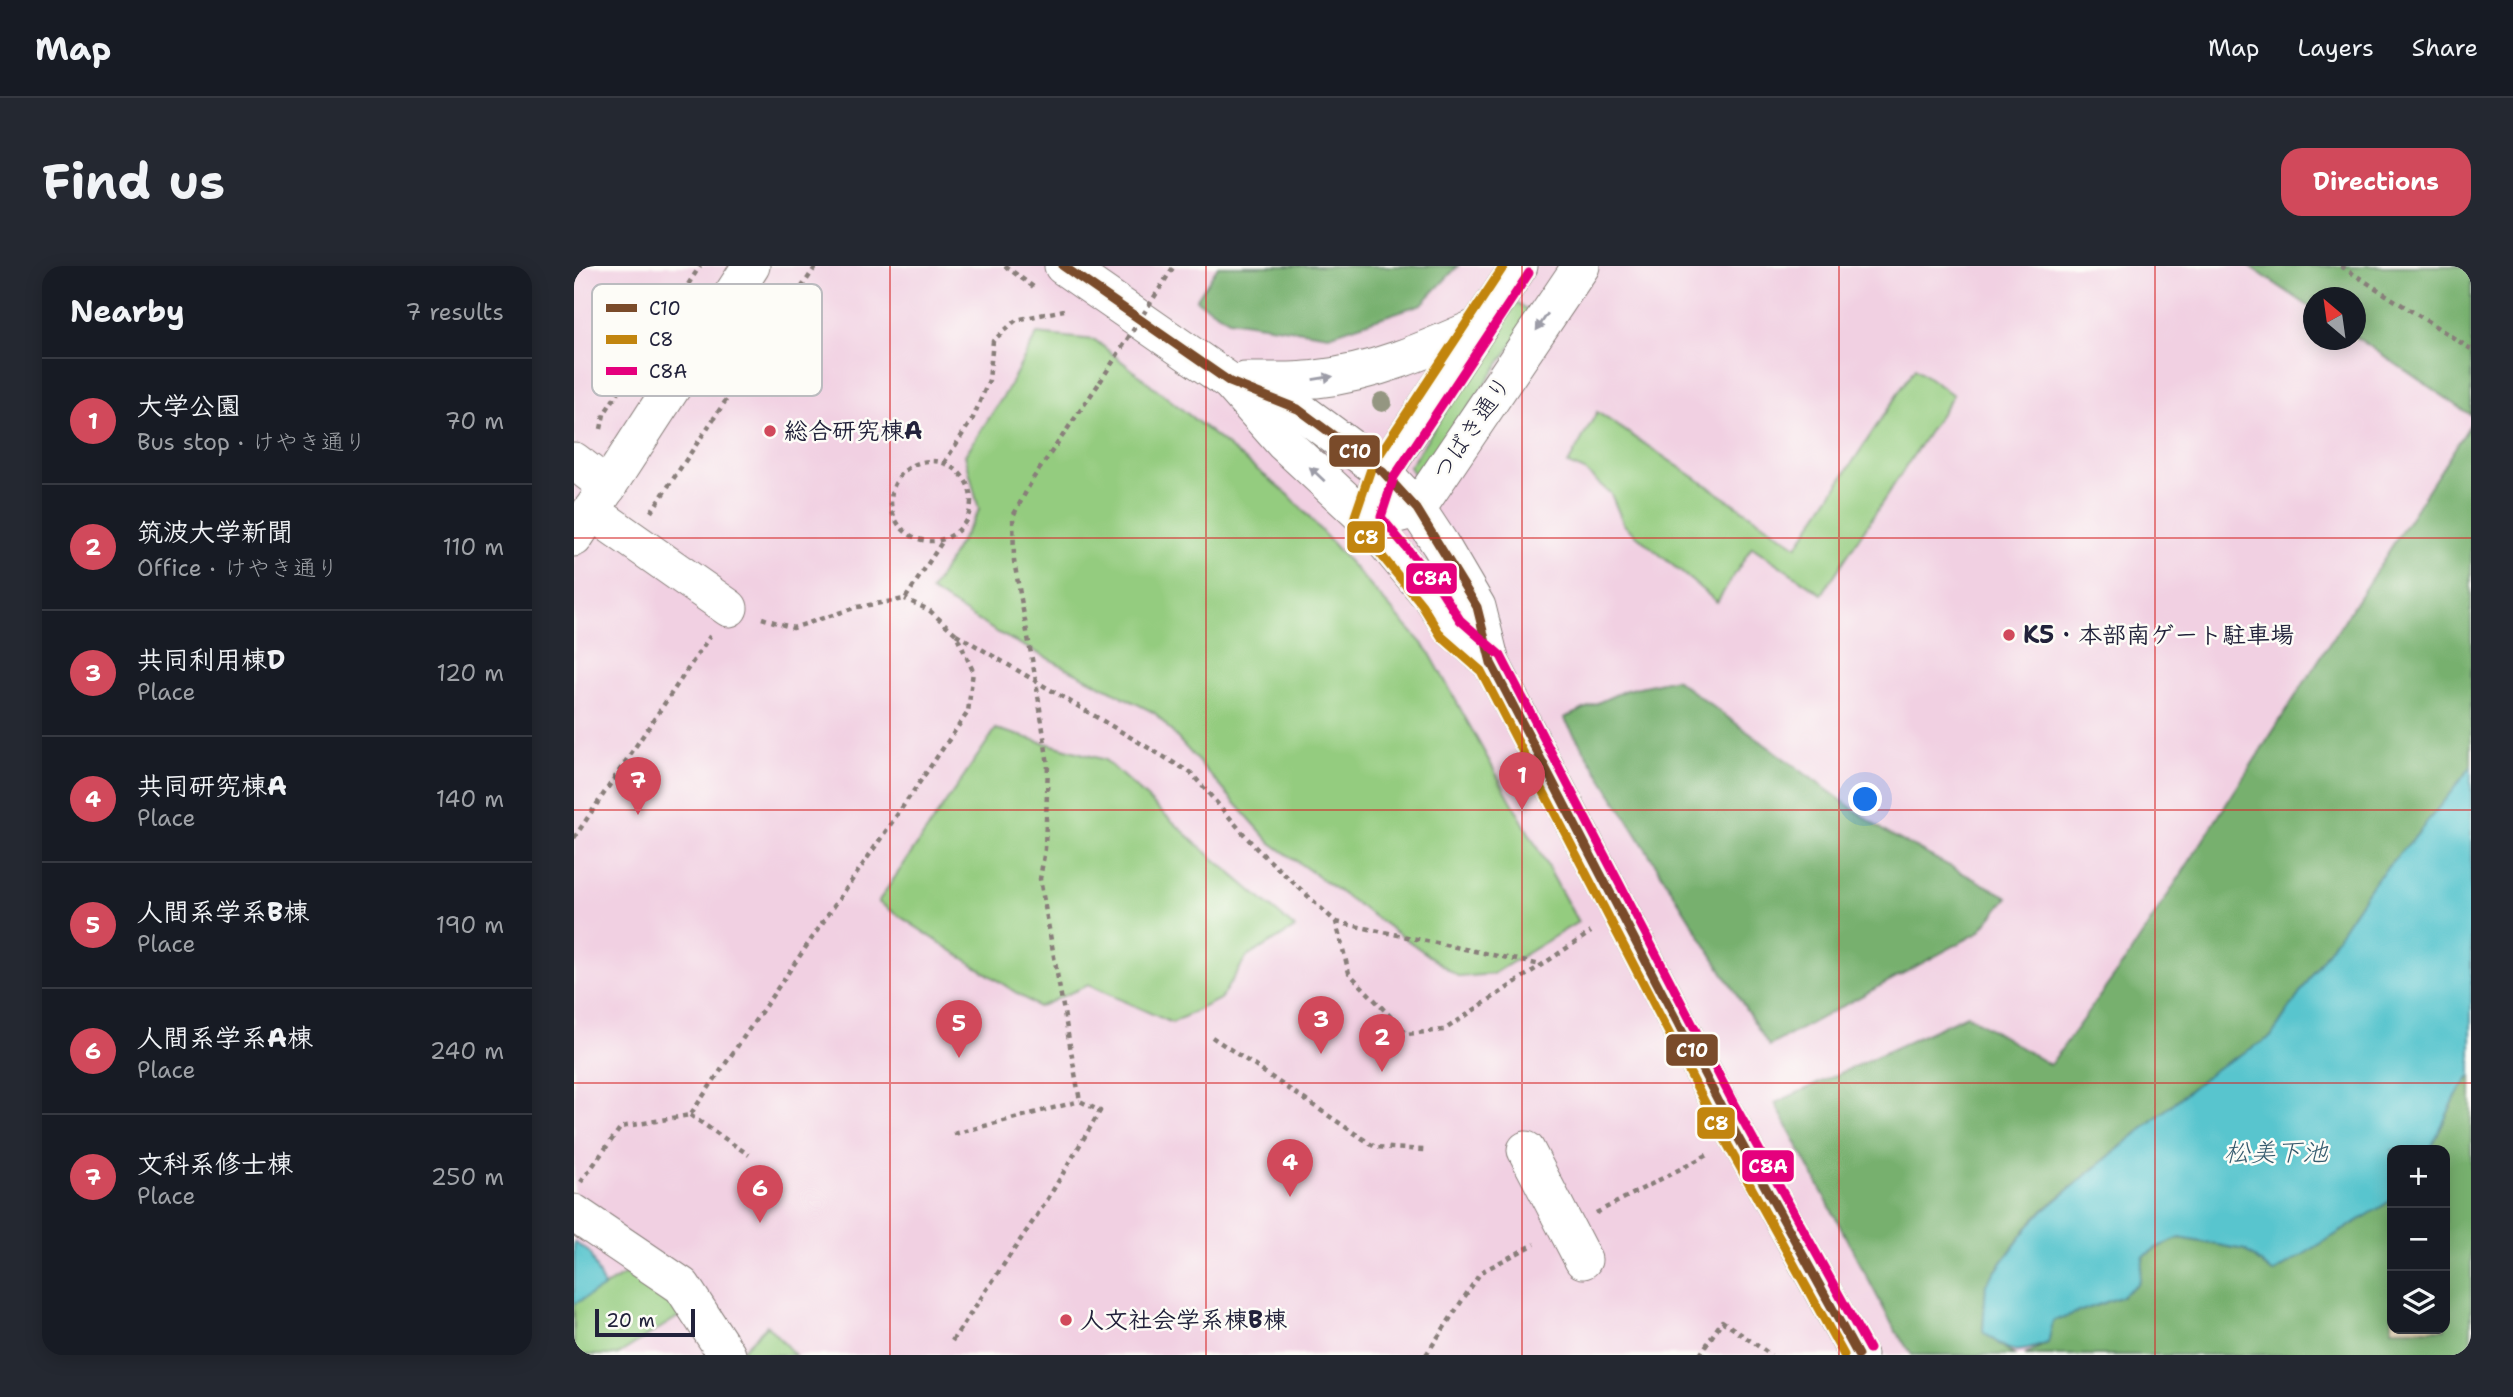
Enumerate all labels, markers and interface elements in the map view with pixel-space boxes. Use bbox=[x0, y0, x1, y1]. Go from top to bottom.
text: Map bbox=[35, 26, 111, 71]
text: Map bbox=[2208, 32, 2259, 64]
text: Layers bbox=[2297, 32, 2374, 64]
text: Share bbox=[2412, 32, 2478, 64]
button: Directions bbox=[2281, 148, 2471, 216]
text: Find us bbox=[42, 149, 225, 215]
legend bbox=[592, 284, 822, 396]
north arrow bbox=[2303, 287, 2366, 350]
text: Nearby bbox=[70, 291, 185, 332]
text: C10 bbox=[649, 296, 681, 321]
text: 7 results bbox=[405, 297, 504, 327]
one-way arrow bbox=[1536, 313, 1549, 332]
text: C8 bbox=[649, 327, 674, 352]
text: C8A bbox=[649, 359, 688, 384]
street label: つばき通り bbox=[1425, 369, 1519, 487]
one-way arrow bbox=[1312, 372, 1334, 383]
text: 大学公園 bbox=[137, 388, 241, 423]
text: 1 bbox=[88, 406, 98, 436]
text: 70 m bbox=[445, 406, 504, 436]
place label: 総合研究棟A bbox=[784, 415, 922, 447]
marker: 総合研究棟A bbox=[762, 423, 778, 439]
text: Bus stop · けやき通り bbox=[137, 427, 367, 457]
line badge: C10 bbox=[1328, 434, 1381, 468]
text: C10 bbox=[1339, 439, 1371, 464]
one-way arrow bbox=[1309, 466, 1326, 482]
text: 筑波大学新聞 bbox=[137, 514, 293, 549]
line badge: C8 bbox=[1346, 520, 1386, 554]
text: C8 bbox=[1354, 525, 1379, 550]
text: 2 bbox=[85, 532, 101, 562]
text: 110 m bbox=[442, 532, 504, 562]
text: Office · けやき通り bbox=[137, 553, 339, 583]
line badge: C8A bbox=[1405, 562, 1458, 595]
text: C8A bbox=[1412, 566, 1452, 591]
place label: K5・本部南ゲート駐車場 bbox=[2023, 619, 2294, 651]
marker: K5・本部南ゲート駐車場 bbox=[2001, 627, 2017, 643]
text: 共同利用棟D bbox=[137, 642, 285, 677]
text: 3 bbox=[85, 658, 101, 688]
text: 120 m bbox=[436, 658, 504, 688]
text: Place bbox=[137, 677, 196, 707]
pin: 1 bbox=[1499, 752, 1545, 810]
pin: 7 bbox=[615, 757, 661, 815]
text: 共同研究棟A bbox=[137, 768, 287, 803]
your location bbox=[1848, 782, 1882, 816]
text: 4 bbox=[85, 784, 101, 814]
text: 140 m bbox=[436, 784, 504, 814]
text: Place bbox=[137, 803, 196, 833]
text: 人間系学系B棟 bbox=[137, 894, 309, 929]
text: 5 bbox=[86, 910, 100, 940]
text: 190 m bbox=[436, 910, 504, 940]
text: Place bbox=[137, 929, 196, 959]
pin: 3 bbox=[1298, 996, 1344, 1054]
pin: 5 bbox=[936, 1000, 982, 1058]
pin: 2 bbox=[1359, 1014, 1405, 1072]
text: 人間系学系A棟 bbox=[137, 1020, 313, 1055]
line badge: C10 bbox=[1665, 1033, 1719, 1067]
text: 6 bbox=[85, 1036, 101, 1066]
text: 240 m bbox=[430, 1036, 504, 1066]
text: C10 bbox=[1676, 1038, 1708, 1063]
text: Place bbox=[137, 1055, 196, 1085]
line badge: C8 bbox=[1696, 1106, 1736, 1140]
text: C8 bbox=[1704, 1111, 1729, 1136]
water label: 松美下池 bbox=[2224, 1134, 2329, 1169]
pin: 4 bbox=[1267, 1139, 1313, 1197]
map controls bbox=[2387, 1145, 2450, 1334]
button: + bbox=[2387, 1145, 2450, 1208]
text: 文科系修士棟 bbox=[137, 1146, 293, 1181]
line badge: C8A bbox=[1741, 1149, 1795, 1183]
text: C8A bbox=[1748, 1154, 1788, 1179]
text: 7 bbox=[85, 1162, 101, 1192]
text: 250 m bbox=[431, 1162, 504, 1192]
pin: 6 bbox=[737, 1165, 783, 1223]
text: Place bbox=[137, 1181, 196, 1211]
button: − bbox=[2387, 1208, 2450, 1271]
button: layers bbox=[2387, 1271, 2450, 1334]
place label: 人文社会学系棟B棟 bbox=[1080, 1304, 1288, 1336]
scale bar bbox=[595, 1306, 695, 1338]
text: 20 m bbox=[606, 1308, 655, 1333]
marker: 人文社会学系棟B棟 bbox=[1058, 1312, 1074, 1328]

